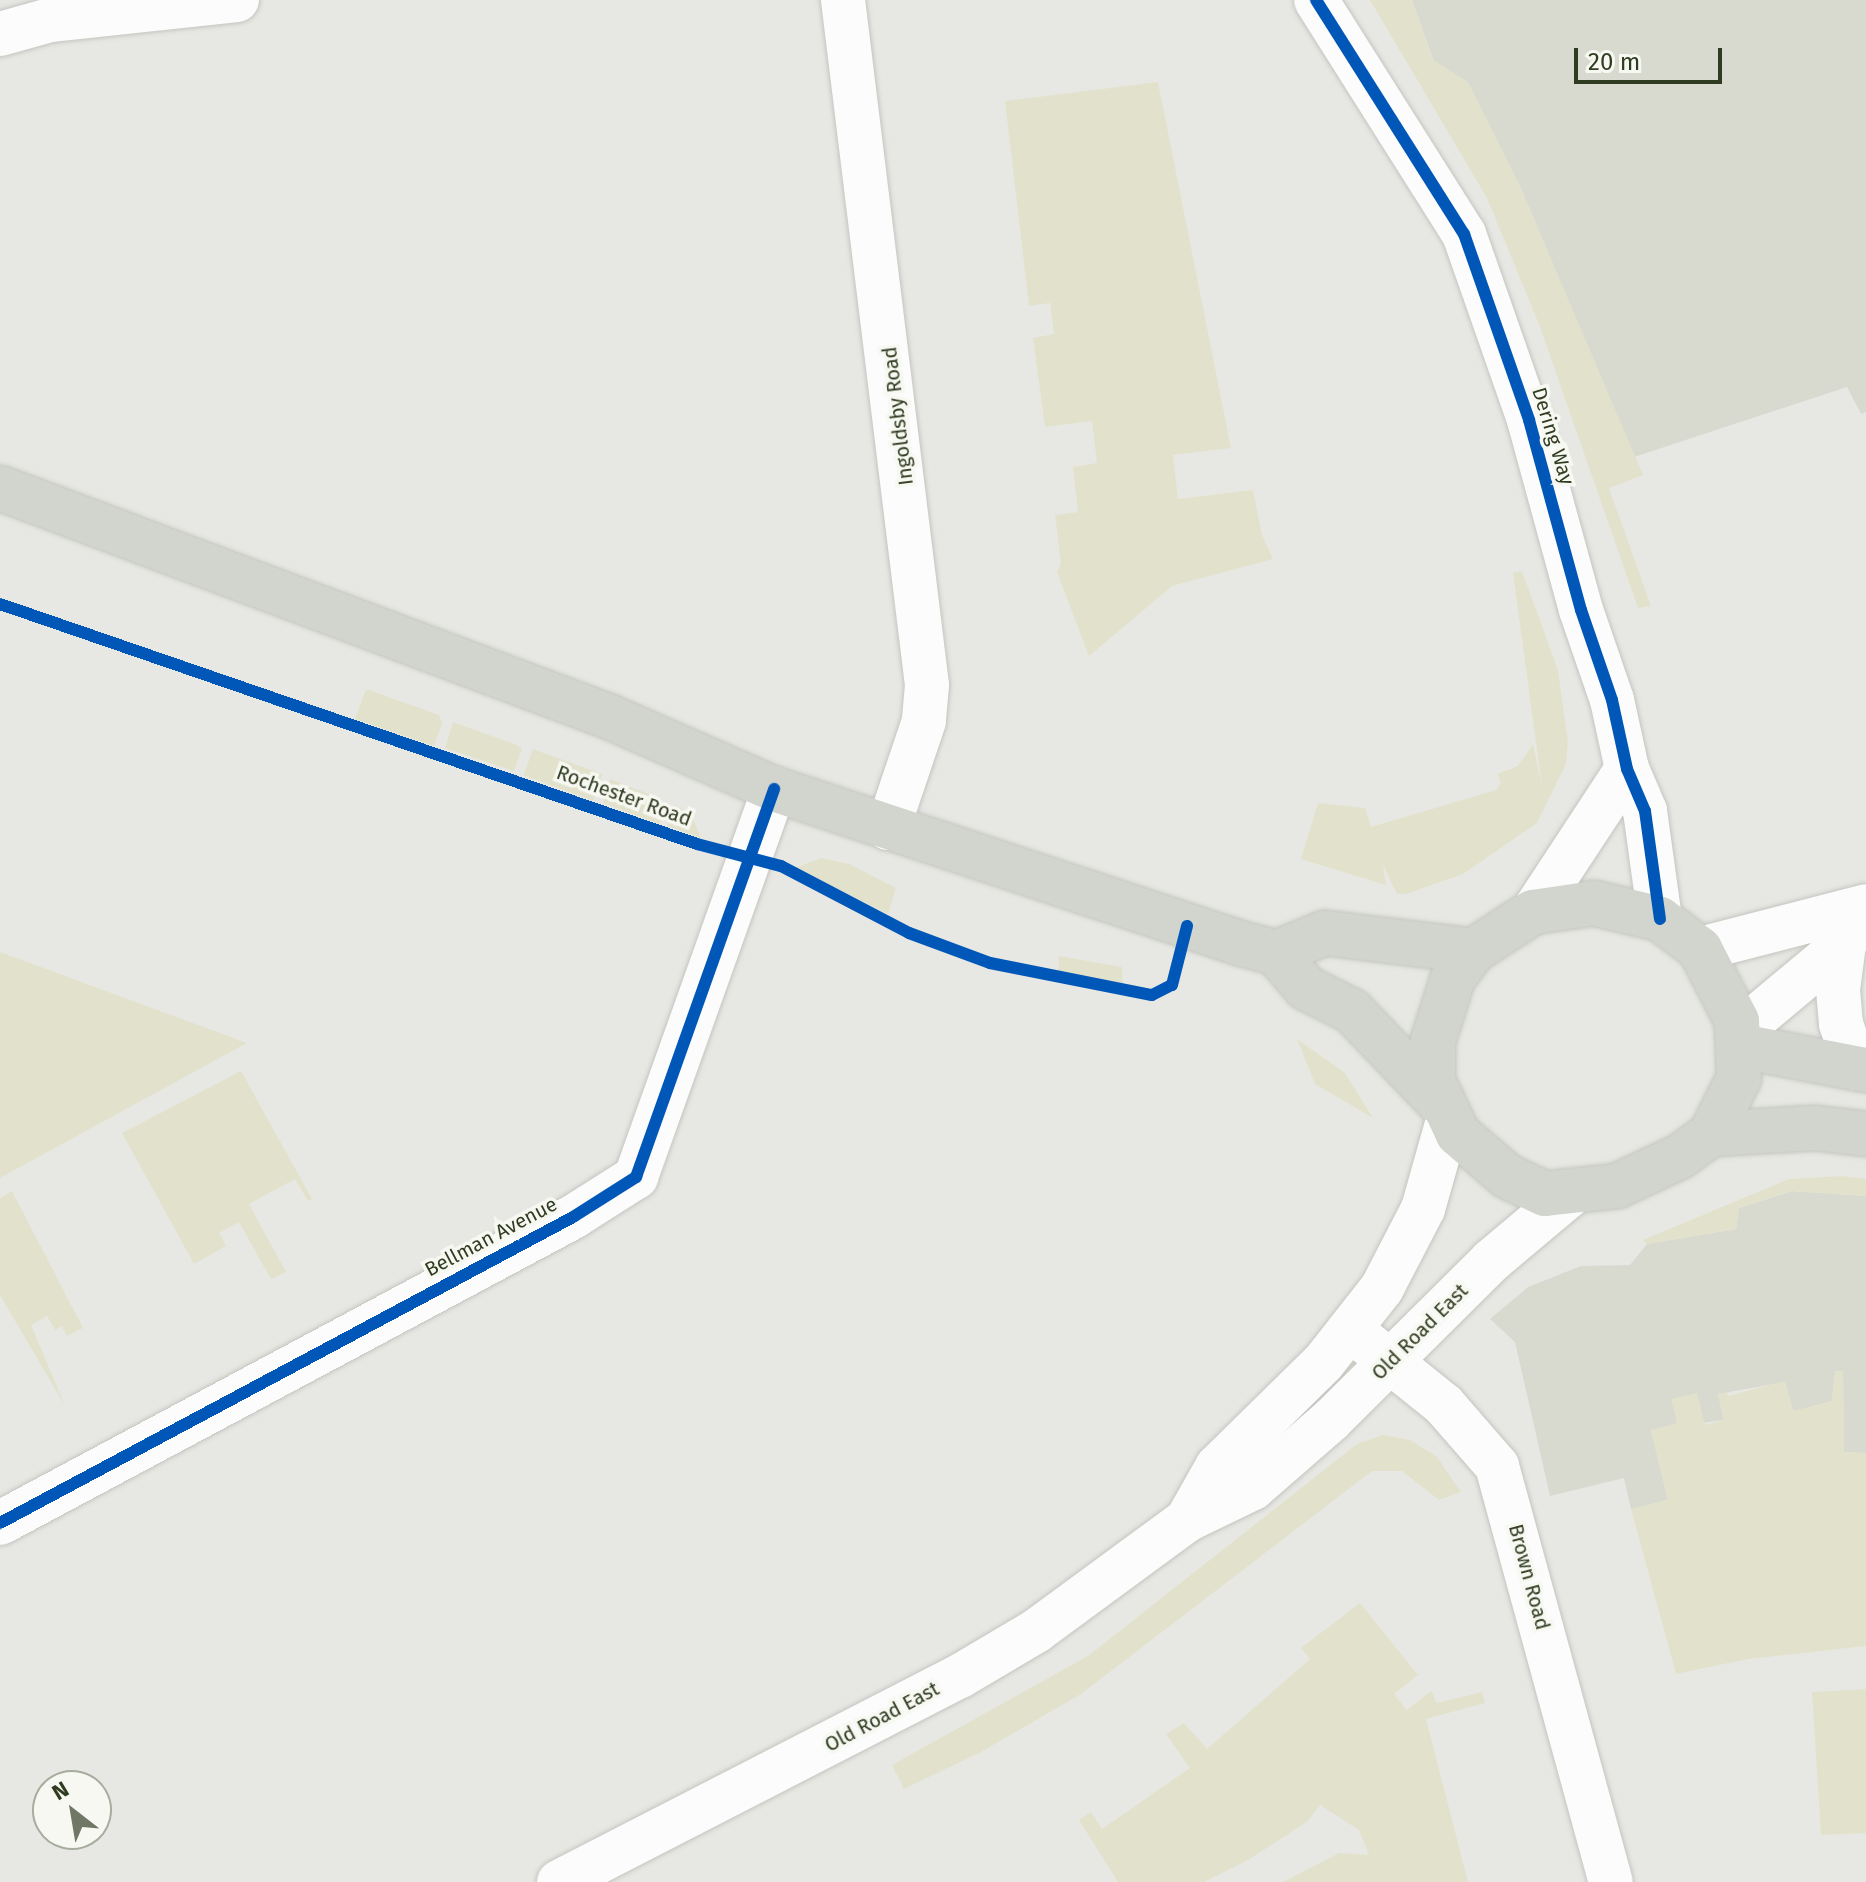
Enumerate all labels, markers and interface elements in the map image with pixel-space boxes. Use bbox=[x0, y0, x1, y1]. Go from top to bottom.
scale bar bbox=[1578, 32, 1726, 82]
text: 20 m bbox=[1588, 48, 1640, 76]
street label: Ingoldsby Road bbox=[878, 345, 918, 487]
street label: Dering Way bbox=[1527, 384, 1579, 488]
street label: Rochester Road bbox=[553, 760, 695, 832]
street label: Bellman Avenue bbox=[421, 1192, 561, 1282]
street label: Old Road East bbox=[1367, 1279, 1473, 1385]
street label: Brown Road bbox=[1503, 1522, 1555, 1632]
street label: Old Road East bbox=[821, 1677, 943, 1757]
north arrow bbox=[32, 1770, 112, 1850]
text: N bbox=[47, 1775, 74, 1806]

